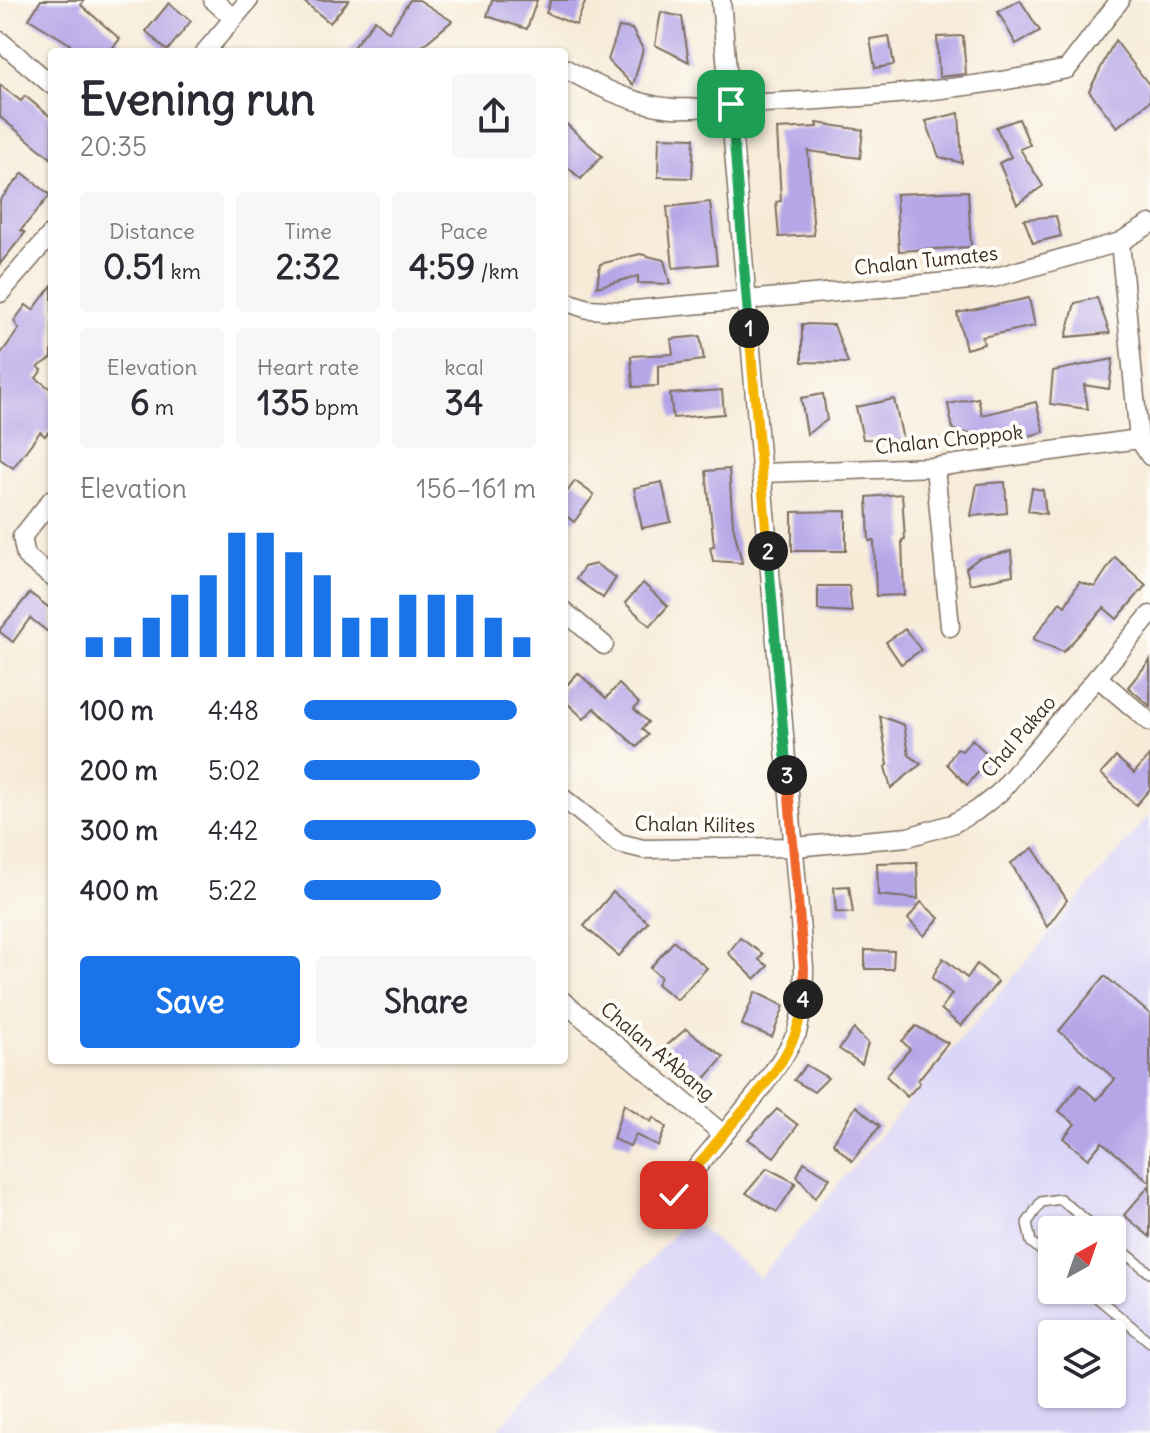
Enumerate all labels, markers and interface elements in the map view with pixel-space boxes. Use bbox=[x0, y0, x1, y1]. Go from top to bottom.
pin bbox=[697, 70, 765, 138]
text: Evening run bbox=[80, 72, 315, 127]
button: share bbox=[452, 74, 536, 158]
icon: arrive bbox=[709, 82, 753, 126]
text: 20:35 bbox=[80, 130, 147, 163]
text: Distance bbox=[109, 217, 195, 245]
text: Time bbox=[284, 217, 332, 245]
text: Pace bbox=[440, 217, 488, 245]
street label: Chalan Tumates bbox=[853, 240, 999, 280]
text: 0.51 bbox=[103, 245, 165, 288]
text: 2:32 bbox=[276, 245, 340, 288]
text: 4:59 bbox=[409, 245, 475, 288]
text: km bbox=[165, 257, 201, 285]
text: /km bbox=[475, 257, 519, 285]
pin: 1 bbox=[729, 308, 769, 348]
text: 1 bbox=[745, 314, 753, 342]
text: Elevation bbox=[107, 353, 197, 381]
text: Heart rate bbox=[257, 353, 359, 381]
text: kcal bbox=[444, 353, 484, 381]
text: 6 bbox=[130, 381, 150, 424]
text: 135 bbox=[257, 381, 310, 424]
text: 34 bbox=[445, 381, 483, 424]
text: m bbox=[150, 393, 174, 421]
text: bpm bbox=[310, 393, 359, 421]
street label: Chalan Choppok bbox=[874, 419, 1024, 459]
text: Elevation bbox=[80, 472, 187, 505]
text: 156–161 m bbox=[416, 472, 536, 505]
pin: 2 bbox=[748, 531, 788, 571]
text: 2 bbox=[762, 537, 774, 565]
street label: Chal Pakao bbox=[975, 690, 1061, 782]
text: 100 m bbox=[80, 694, 154, 727]
text: 4:48 bbox=[208, 694, 259, 727]
text: 200 m bbox=[80, 754, 157, 787]
text: 5:02 bbox=[208, 754, 260, 787]
pin: 3 bbox=[767, 755, 807, 795]
text: 3 bbox=[781, 761, 793, 789]
street label: Chalan Kilites bbox=[635, 810, 755, 838]
text: 300 m bbox=[80, 814, 158, 847]
text: 4:42 bbox=[208, 814, 258, 847]
text: 400 m bbox=[80, 874, 158, 907]
text: 5:22 bbox=[208, 874, 257, 907]
button: Save bbox=[80, 956, 300, 1048]
button: Share bbox=[316, 956, 536, 1048]
pin: 4 bbox=[783, 979, 823, 1019]
text: 4 bbox=[797, 985, 809, 1013]
street label: Chalan A'Abang bbox=[596, 996, 720, 1106]
pin bbox=[640, 1161, 708, 1229]
icon: check bbox=[652, 1173, 696, 1217]
north arrow bbox=[1038, 1216, 1126, 1304]
map controls bbox=[1038, 1216, 1126, 1408]
button: layers bbox=[1038, 1320, 1126, 1408]

